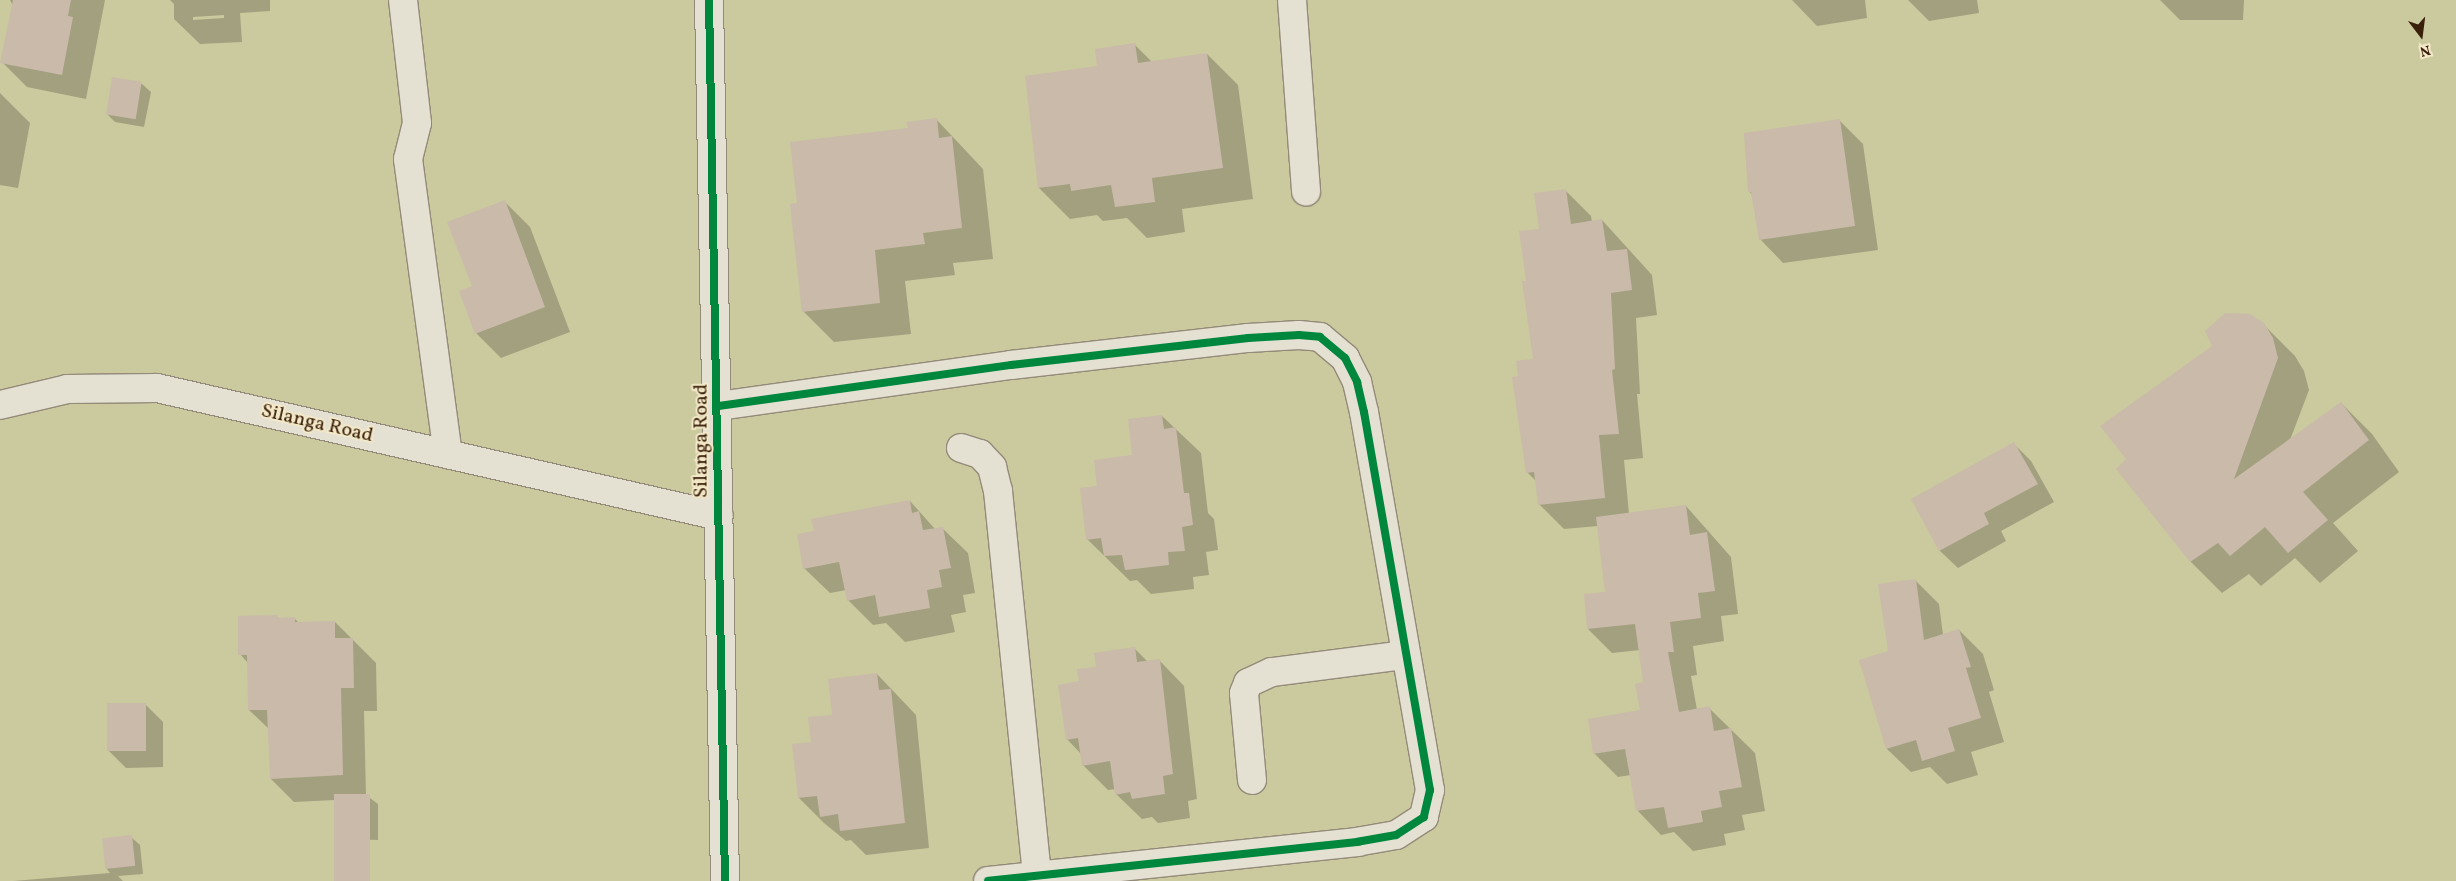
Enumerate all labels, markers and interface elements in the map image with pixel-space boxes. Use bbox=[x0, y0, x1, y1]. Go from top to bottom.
north arrow bbox=[2396, 10, 2446, 60]
text: N bbox=[2418, 39, 2432, 60]
street label: Silanga Road bbox=[690, 384, 714, 498]
street label: Silanga Road bbox=[259, 399, 375, 449]

